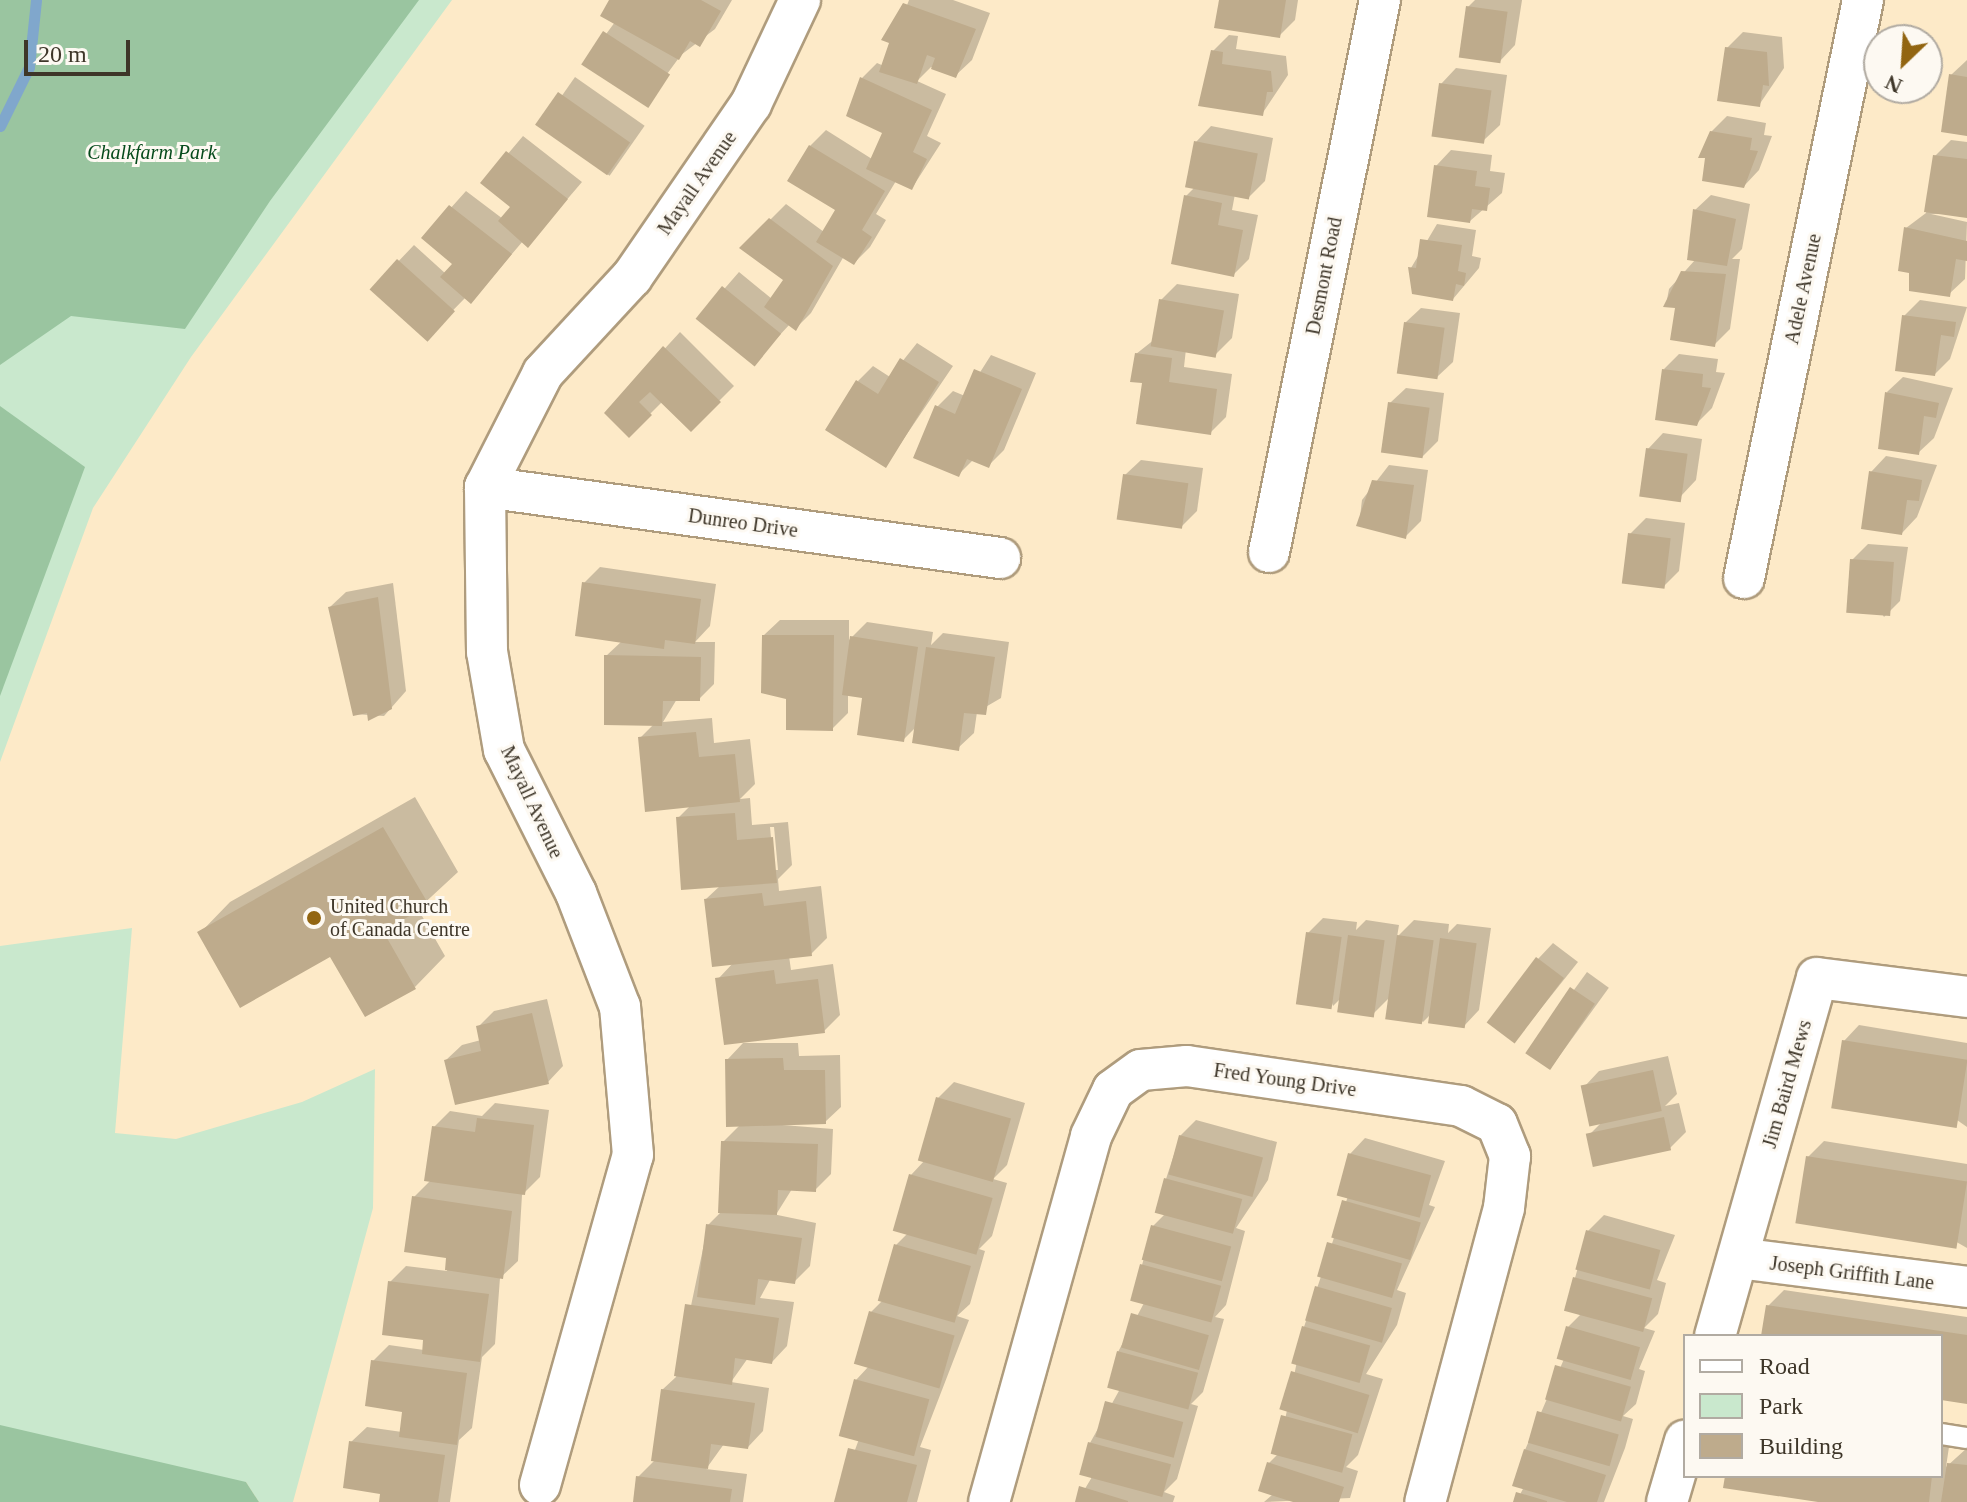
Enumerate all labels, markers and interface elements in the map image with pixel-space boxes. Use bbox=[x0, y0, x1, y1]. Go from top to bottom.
scale bar bbox=[28, 24, 134, 74]
north arrow bbox=[1863, 24, 1943, 104]
text: 20 m bbox=[38, 41, 87, 67]
text: N bbox=[1881, 70, 1906, 99]
street label: Mayall Avenue bbox=[652, 126, 742, 240]
park label: Chalkfarm Park bbox=[87, 140, 217, 164]
street label: Desmont Road bbox=[1301, 215, 1347, 337]
street label: Adele Avenue bbox=[1779, 231, 1827, 347]
street label: Dunreo Drive bbox=[687, 503, 799, 543]
street label: Mayall Avenue bbox=[495, 741, 569, 863]
place label: United Church of Canada Centre bbox=[330, 894, 470, 941]
marker: United Church of Canada Centre bbox=[305, 909, 323, 927]
street label: Jim Baird Mews bbox=[1757, 1017, 1817, 1151]
street label: Fred Young Drive bbox=[1212, 1058, 1358, 1102]
street label: Joseph Griffith Lane bbox=[1769, 1251, 1935, 1295]
legend bbox=[1683, 1334, 1943, 1478]
text: Road bbox=[1759, 1353, 1810, 1379]
text: Park bbox=[1759, 1393, 1803, 1419]
text: Building bbox=[1759, 1433, 1843, 1459]

